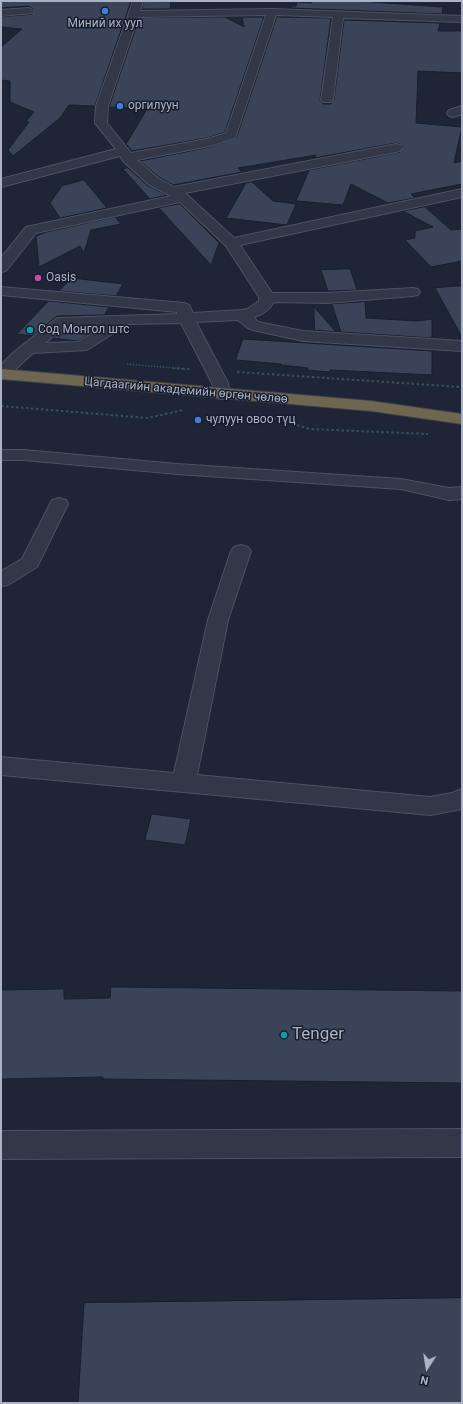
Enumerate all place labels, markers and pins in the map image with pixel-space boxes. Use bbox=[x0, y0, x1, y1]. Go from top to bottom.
marker: Миний их уул bbox=[100, 6, 110, 16]
place label: Миний их уул bbox=[67, 17, 143, 31]
place label: оргилуун bbox=[128, 99, 179, 113]
marker: оргилуун bbox=[115, 101, 125, 111]
place label: Oasis bbox=[46, 271, 76, 285]
marker: Oasis bbox=[33, 273, 43, 283]
place label: Сод Монгол штс bbox=[38, 323, 130, 337]
marker: Сод Монгол штс bbox=[25, 325, 35, 335]
place label: чулуун овоо түц bbox=[206, 413, 295, 427]
marker: чулуун овоо түц bbox=[193, 415, 203, 425]
place label: Tenger bbox=[292, 1025, 344, 1045]
marker: Tenger bbox=[279, 1030, 289, 1040]

